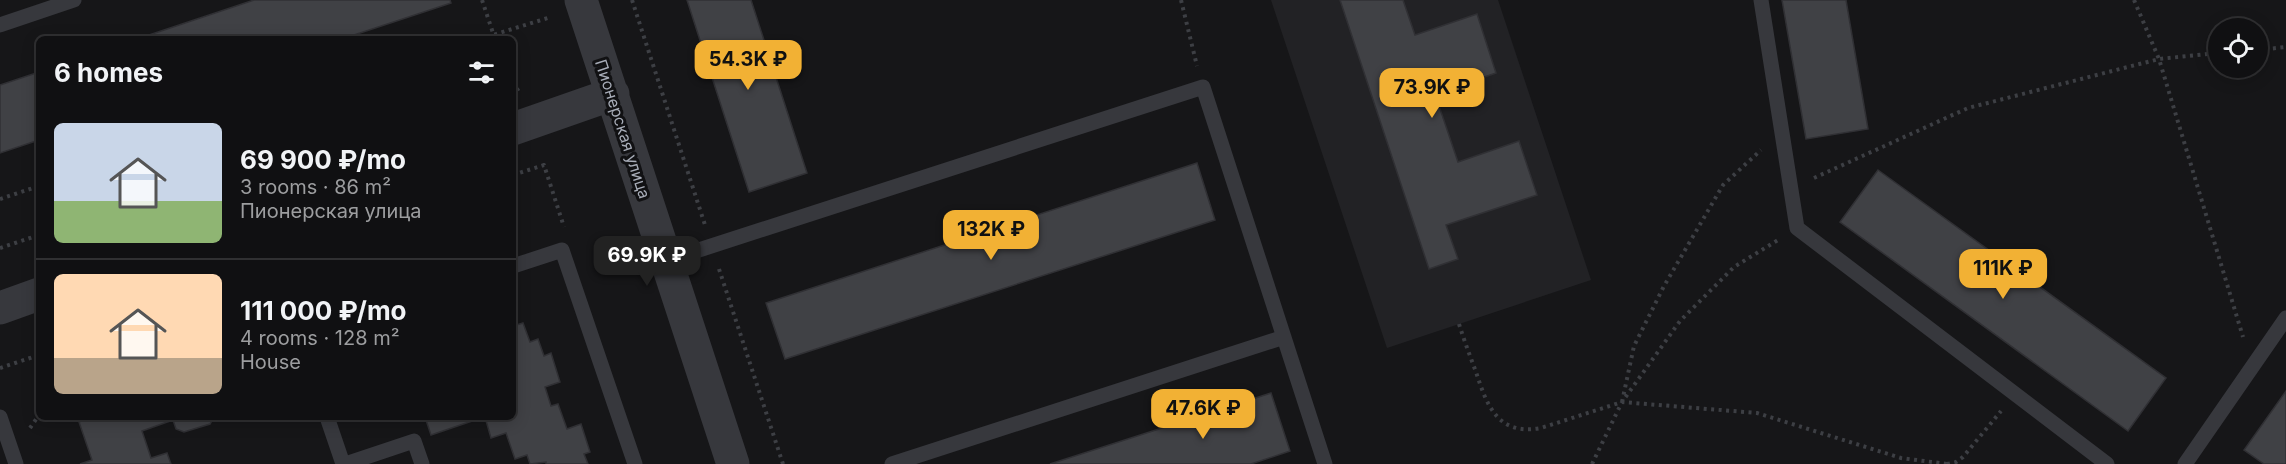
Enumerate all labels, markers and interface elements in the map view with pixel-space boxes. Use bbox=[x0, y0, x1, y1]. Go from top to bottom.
map controls bbox=[2208, 18, 2268, 78]
button: locate bbox=[2208, 18, 2268, 78]
pin: 54.3K ₽ bbox=[693, 40, 803, 91]
text: 54.3K ₽ bbox=[709, 47, 787, 71]
icon: filters bbox=[465, 56, 498, 89]
text: 6 homes bbox=[54, 57, 163, 88]
street label: Пионерская улица bbox=[591, 57, 655, 201]
pin: 73.9K ₽ bbox=[1377, 68, 1487, 119]
text: 73.9K ₽ bbox=[1393, 75, 1471, 99]
text: 69 900 ₽/mo bbox=[240, 144, 406, 175]
icon: home bbox=[102, 147, 174, 219]
text: 3 rooms · 86 m² bbox=[240, 175, 391, 199]
text: Пионерская улица bbox=[240, 199, 421, 223]
pin: 132K ₽ bbox=[942, 210, 1040, 261]
text: 132K ₽ bbox=[957, 217, 1025, 241]
pin: 69.9K ₽ bbox=[592, 236, 702, 287]
text: 69.9K ₽ bbox=[608, 243, 686, 267]
pin: 111K ₽ bbox=[1954, 249, 2052, 300]
text: 111K ₽ bbox=[1973, 256, 2033, 280]
text: 111 000 ₽/mo bbox=[240, 295, 407, 326]
icon: home bbox=[102, 298, 174, 370]
text: 4 rooms · 128 m² bbox=[240, 326, 400, 350]
text: House bbox=[240, 350, 301, 374]
pin: 47.6K ₽ bbox=[1148, 389, 1258, 440]
text: 47.6K ₽ bbox=[1165, 396, 1241, 420]

